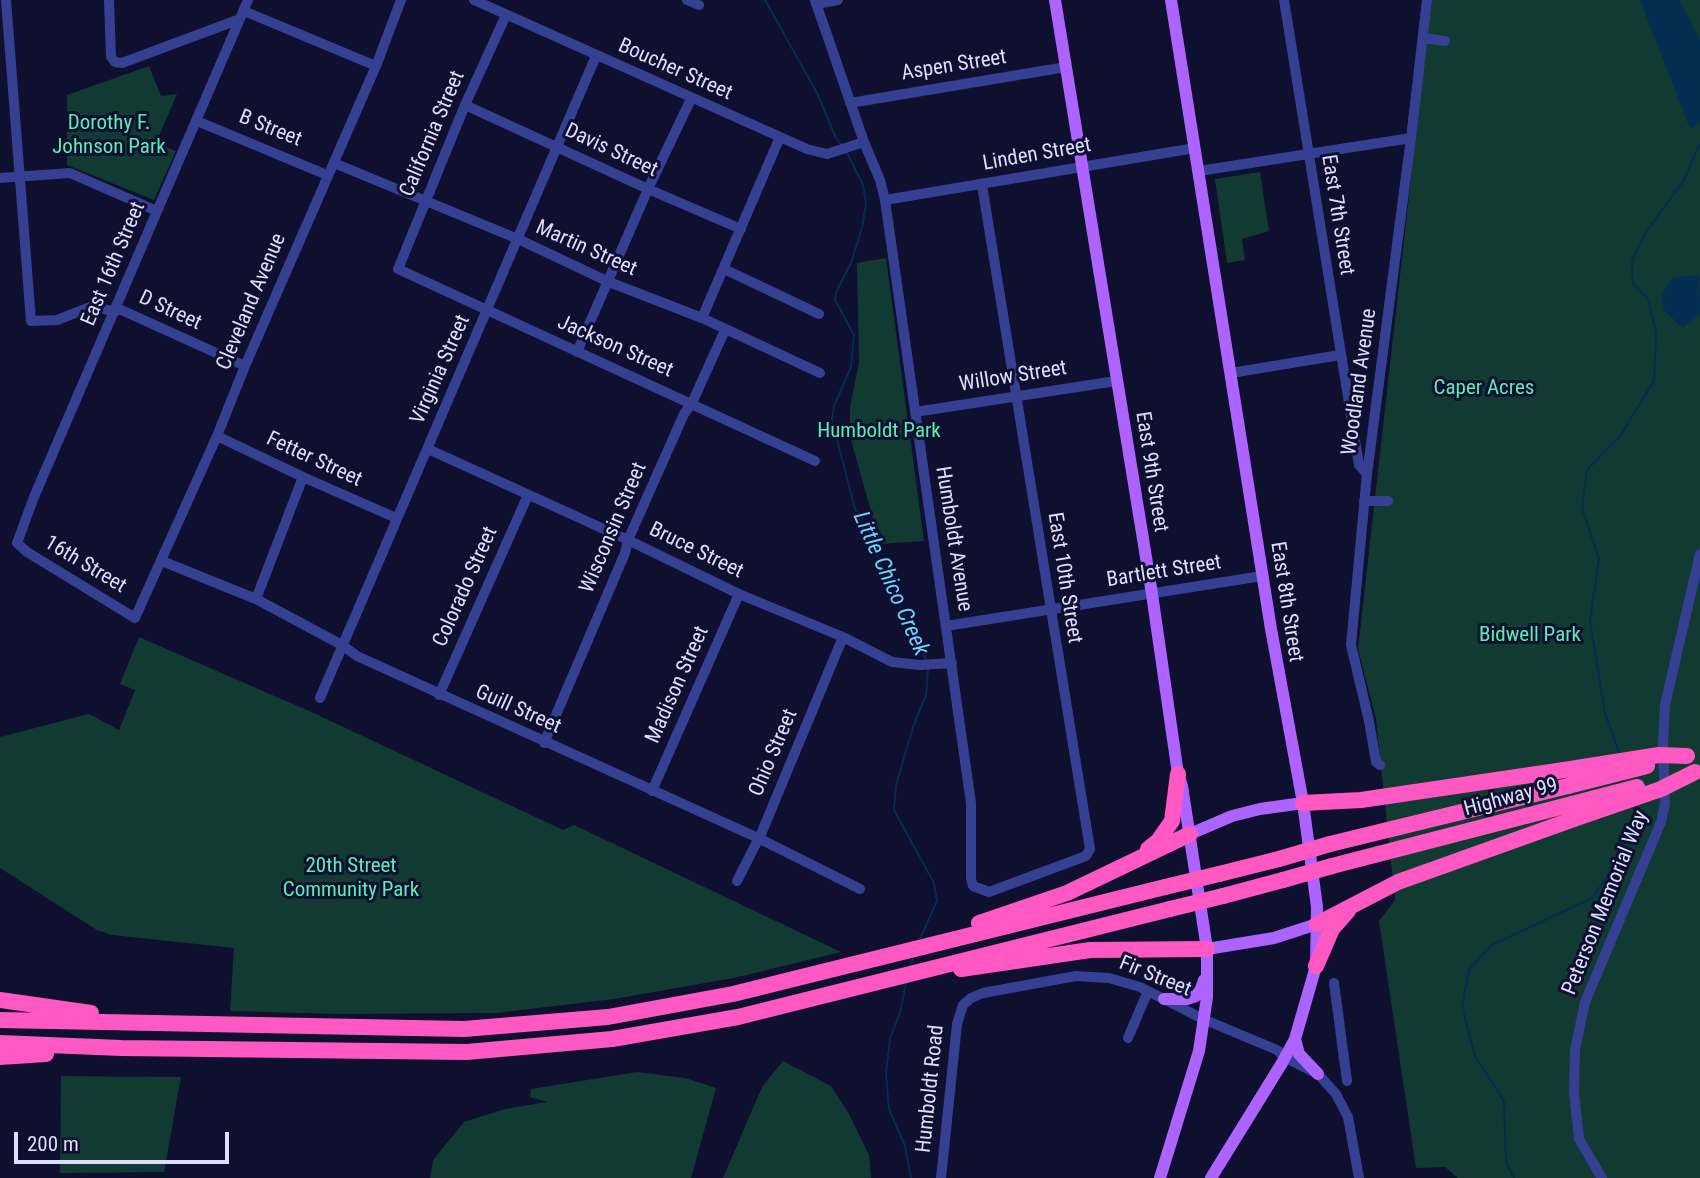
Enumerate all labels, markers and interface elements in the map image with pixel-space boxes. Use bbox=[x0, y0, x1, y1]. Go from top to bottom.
street label: Boucher Street bbox=[614, 34, 736, 106]
street label: Aspen Street bbox=[900, 45, 1008, 87]
street label: California Street bbox=[395, 67, 471, 201]
street label: B Street bbox=[235, 105, 305, 153]
park label: Dorothy F. Johnson Park bbox=[52, 111, 166, 161]
street label: Davis Street bbox=[561, 119, 661, 183]
street label: Linden Street bbox=[981, 133, 1093, 177]
street label: East 7th Street bbox=[1315, 153, 1359, 277]
street label: East 16th Street bbox=[77, 198, 151, 330]
street label: Martin Street bbox=[532, 216, 640, 282]
street label: Cleveland Avenue bbox=[212, 230, 292, 374]
street label: D Street bbox=[135, 286, 205, 336]
street label: Woodland Avenue bbox=[1337, 307, 1383, 457]
street label: Jackson Street bbox=[553, 310, 677, 384]
street label: Virginia Street bbox=[406, 311, 476, 429]
street label: Willow Street bbox=[957, 356, 1069, 398]
park label: Caper Acres bbox=[1434, 376, 1534, 402]
street label: East 9th Street bbox=[1129, 410, 1173, 534]
park label: Humboldt Park bbox=[817, 419, 941, 445]
street label: Fetter Street bbox=[262, 427, 366, 493]
street label: Wisconsin Street bbox=[575, 459, 653, 597]
street label: Humboldt Avenue bbox=[929, 465, 977, 613]
water label: Little Chico Creek bbox=[846, 507, 934, 661]
street label: East 10th Street bbox=[1041, 511, 1087, 645]
street label: Bruce Street bbox=[645, 517, 747, 585]
street label: Colorado Street bbox=[428, 523, 504, 651]
street label: 16th Street bbox=[39, 531, 131, 599]
street label: East 8th Street bbox=[1264, 540, 1308, 664]
street label: Bartlett Street bbox=[1105, 551, 1223, 593]
street label: Madison Street bbox=[641, 623, 715, 747]
park label: Bidwell Park bbox=[1479, 623, 1581, 649]
street label: Guill Street bbox=[471, 680, 565, 740]
street label: Ohio Street bbox=[744, 706, 804, 800]
street label: Highway 99 bbox=[1461, 773, 1561, 823]
street label: Peterson Memorial Way bbox=[1558, 807, 1654, 999]
park label: 20th Street Community Park bbox=[283, 854, 419, 904]
street label: Fir Street bbox=[1115, 951, 1195, 1003]
street label: Humboldt Road bbox=[912, 1024, 950, 1154]
scale bar bbox=[18, 1118, 233, 1162]
text: 200 m bbox=[27, 1132, 79, 1156]

